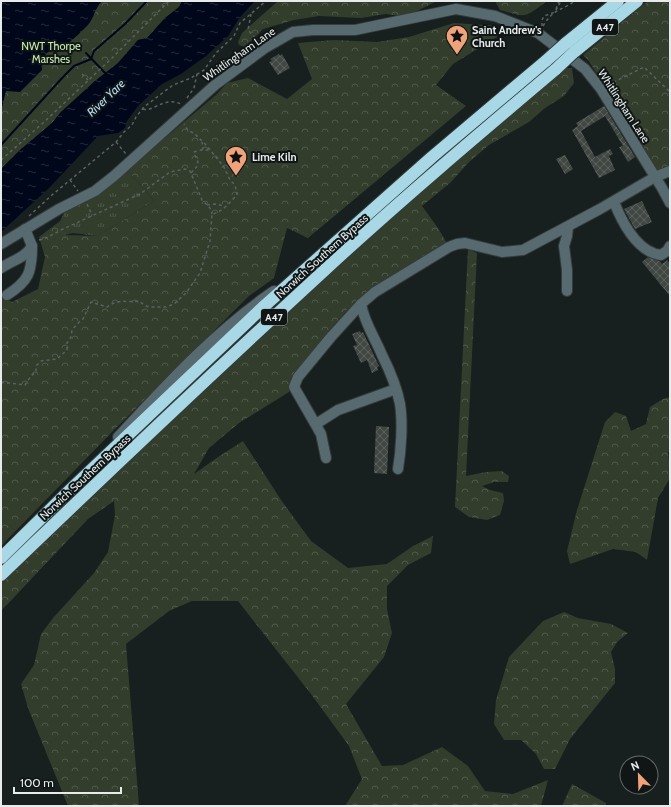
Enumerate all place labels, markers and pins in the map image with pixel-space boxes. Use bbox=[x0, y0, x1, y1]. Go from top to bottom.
place icon: Saint Andrew's Church bbox=[444, 23, 470, 56]
place label: Saint Andrew's Church bbox=[472, 23, 542, 50]
place icon: Lime Kiln bbox=[223, 144, 249, 177]
place label: Lime Kiln bbox=[252, 150, 297, 164]

